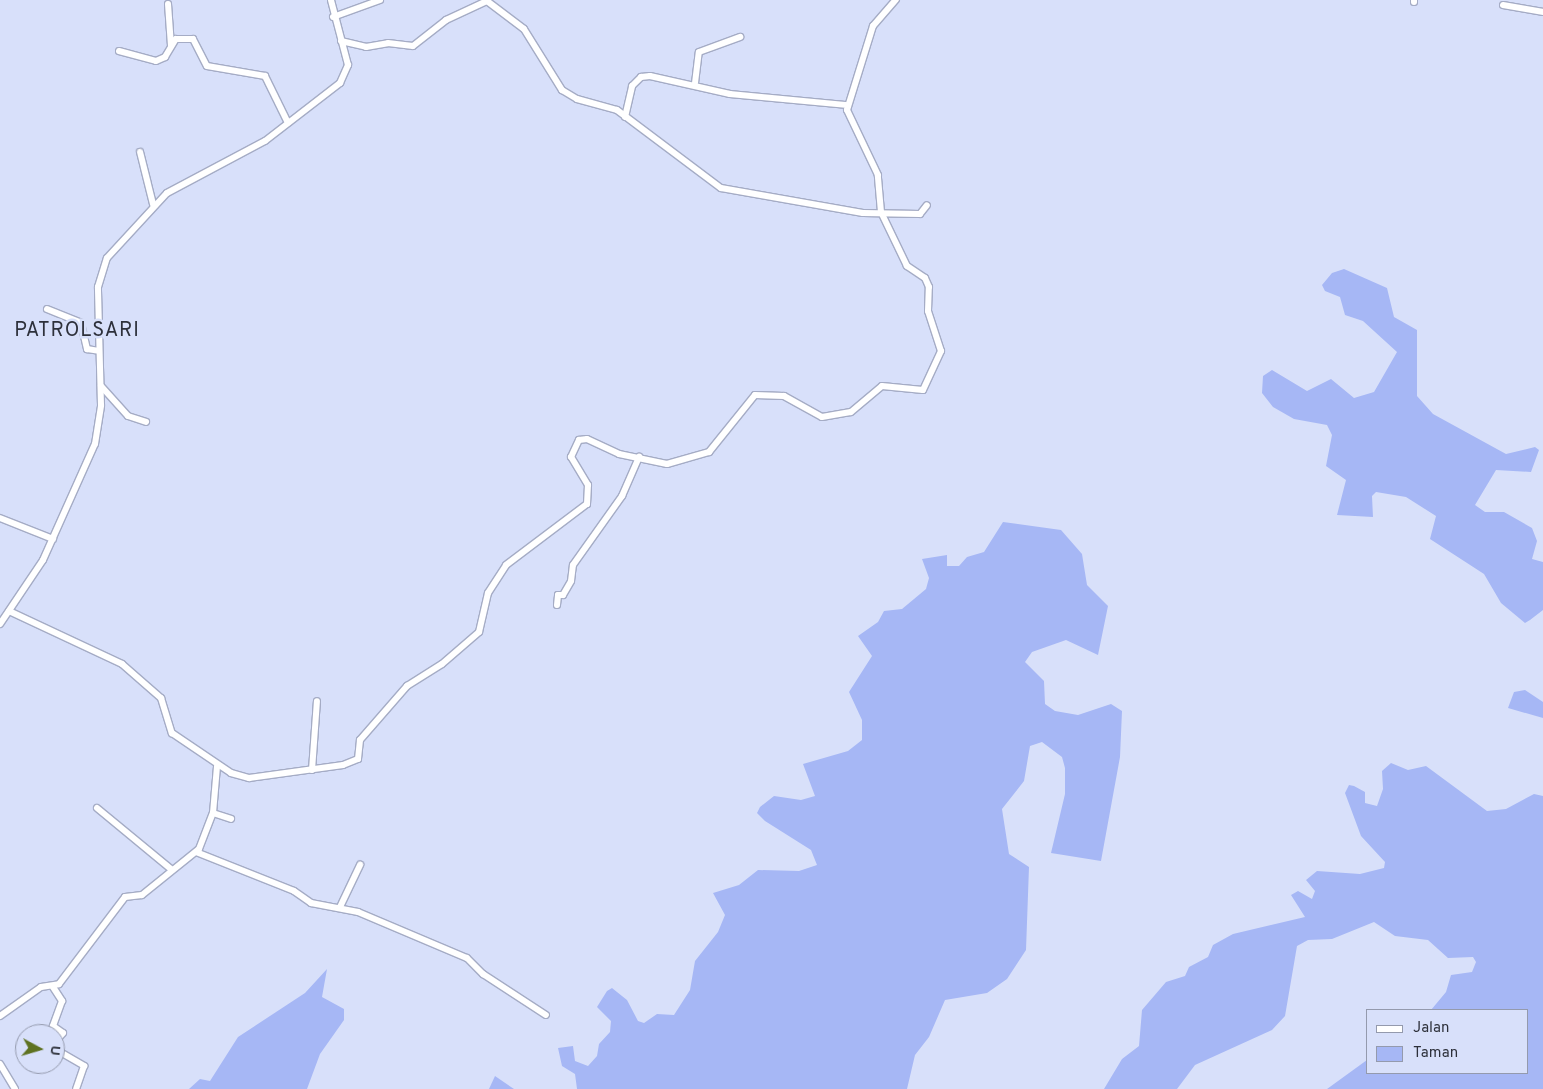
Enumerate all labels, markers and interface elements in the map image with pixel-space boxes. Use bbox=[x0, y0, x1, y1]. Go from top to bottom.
district label: PATROLSARI bbox=[13, 319, 141, 343]
legend bbox=[1366, 1009, 1528, 1074]
text: Jalan bbox=[1413, 1019, 1450, 1038]
north arrow bbox=[15, 1024, 65, 1074]
text: Taman bbox=[1413, 1044, 1458, 1063]
text: U bbox=[45, 1045, 63, 1056]

